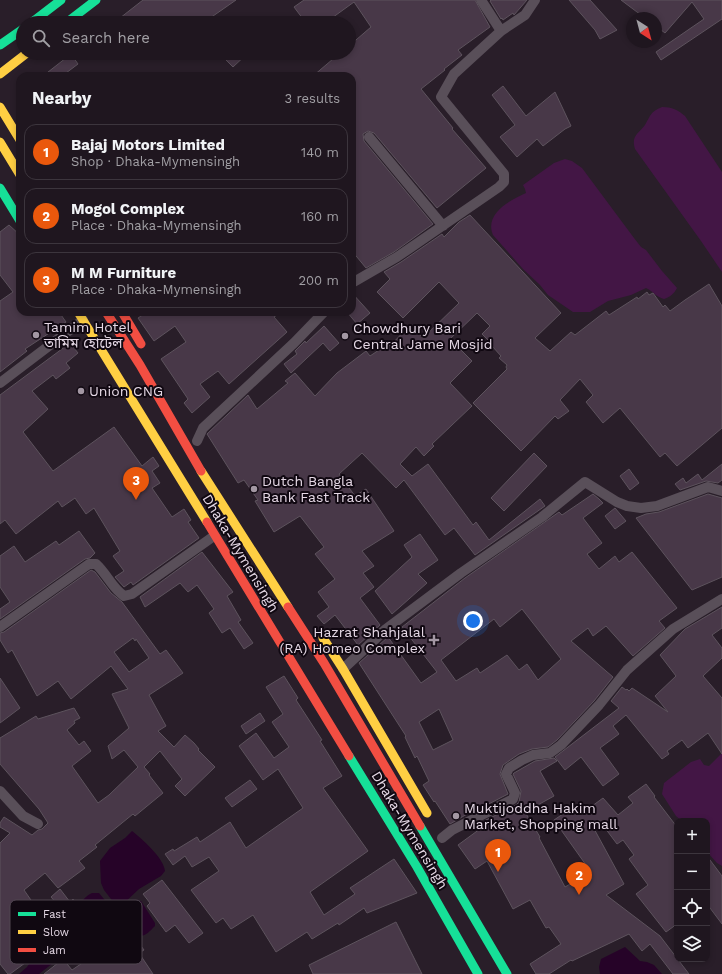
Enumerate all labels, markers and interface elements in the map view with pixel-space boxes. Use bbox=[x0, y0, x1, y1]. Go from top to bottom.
north arrow bbox=[626, 12, 662, 48]
search box bbox=[16, 16, 356, 60]
icon: search bbox=[30, 27, 52, 49]
text: Search here bbox=[62, 29, 150, 47]
text: Nearby bbox=[32, 88, 91, 108]
text: 3 results bbox=[285, 91, 340, 106]
text: Bajaj Motors Limited bbox=[71, 136, 225, 154]
text: 1 bbox=[43, 145, 49, 160]
text: 140 m bbox=[301, 145, 339, 160]
text: Shop · Dhaka-Mymensingh bbox=[71, 154, 240, 169]
text: Mogol Complex bbox=[71, 200, 185, 218]
text: 2 bbox=[42, 209, 50, 224]
text: 160 m bbox=[301, 209, 339, 224]
text: Place · Dhaka-Mymensingh bbox=[71, 218, 242, 233]
text: M M Furniture bbox=[71, 264, 176, 282]
text: 3 bbox=[42, 273, 50, 288]
text: 200 m bbox=[298, 273, 339, 288]
text: Place · Dhaka-Mymensingh bbox=[71, 282, 242, 297]
place label: Tamim Hotel তামিম হোটেল bbox=[43, 319, 132, 351]
place label: Chowdhury Bari Central Jame Mosjid bbox=[353, 320, 492, 352]
marker: Tamim Hotel তামিম হোটেল bbox=[31, 330, 41, 340]
marker: Chowdhury Bari Central Jame Mosjid bbox=[340, 331, 350, 341]
place label: Union CNG bbox=[89, 383, 163, 399]
marker: Union CNG bbox=[76, 386, 86, 396]
pin: 3 bbox=[123, 467, 149, 500]
place label: Dutch Bangla Bank Fast Track bbox=[262, 473, 370, 505]
marker: Dutch Bangla Bank Fast Track bbox=[249, 484, 259, 494]
street label: Dhaka-Mymensingh bbox=[200, 491, 282, 615]
your location bbox=[463, 611, 483, 631]
place label: Hazrat Shahjalal (RA) Homeo Complex bbox=[280, 624, 426, 656]
marker: Hazrat Shahjalal (RA) Homeo Complex bbox=[428, 634, 440, 646]
street label: Dhaka-Mymensingh bbox=[369, 768, 451, 892]
place label: Muktijoddha Hakim Market, Shopping mall bbox=[464, 800, 618, 832]
marker: Muktijoddha Hakim Market, Shopping mall bbox=[451, 811, 461, 821]
map controls bbox=[674, 818, 710, 962]
button: + bbox=[674, 818, 710, 854]
pin: 1 bbox=[485, 839, 511, 872]
button: − bbox=[674, 854, 710, 890]
pin: 2 bbox=[566, 862, 592, 895]
button: locate bbox=[674, 890, 710, 926]
legend bbox=[10, 900, 142, 964]
text: Fast bbox=[43, 908, 66, 921]
text: Slow bbox=[43, 926, 69, 939]
button: layers bbox=[674, 926, 710, 962]
text: Jam bbox=[43, 944, 66, 957]

